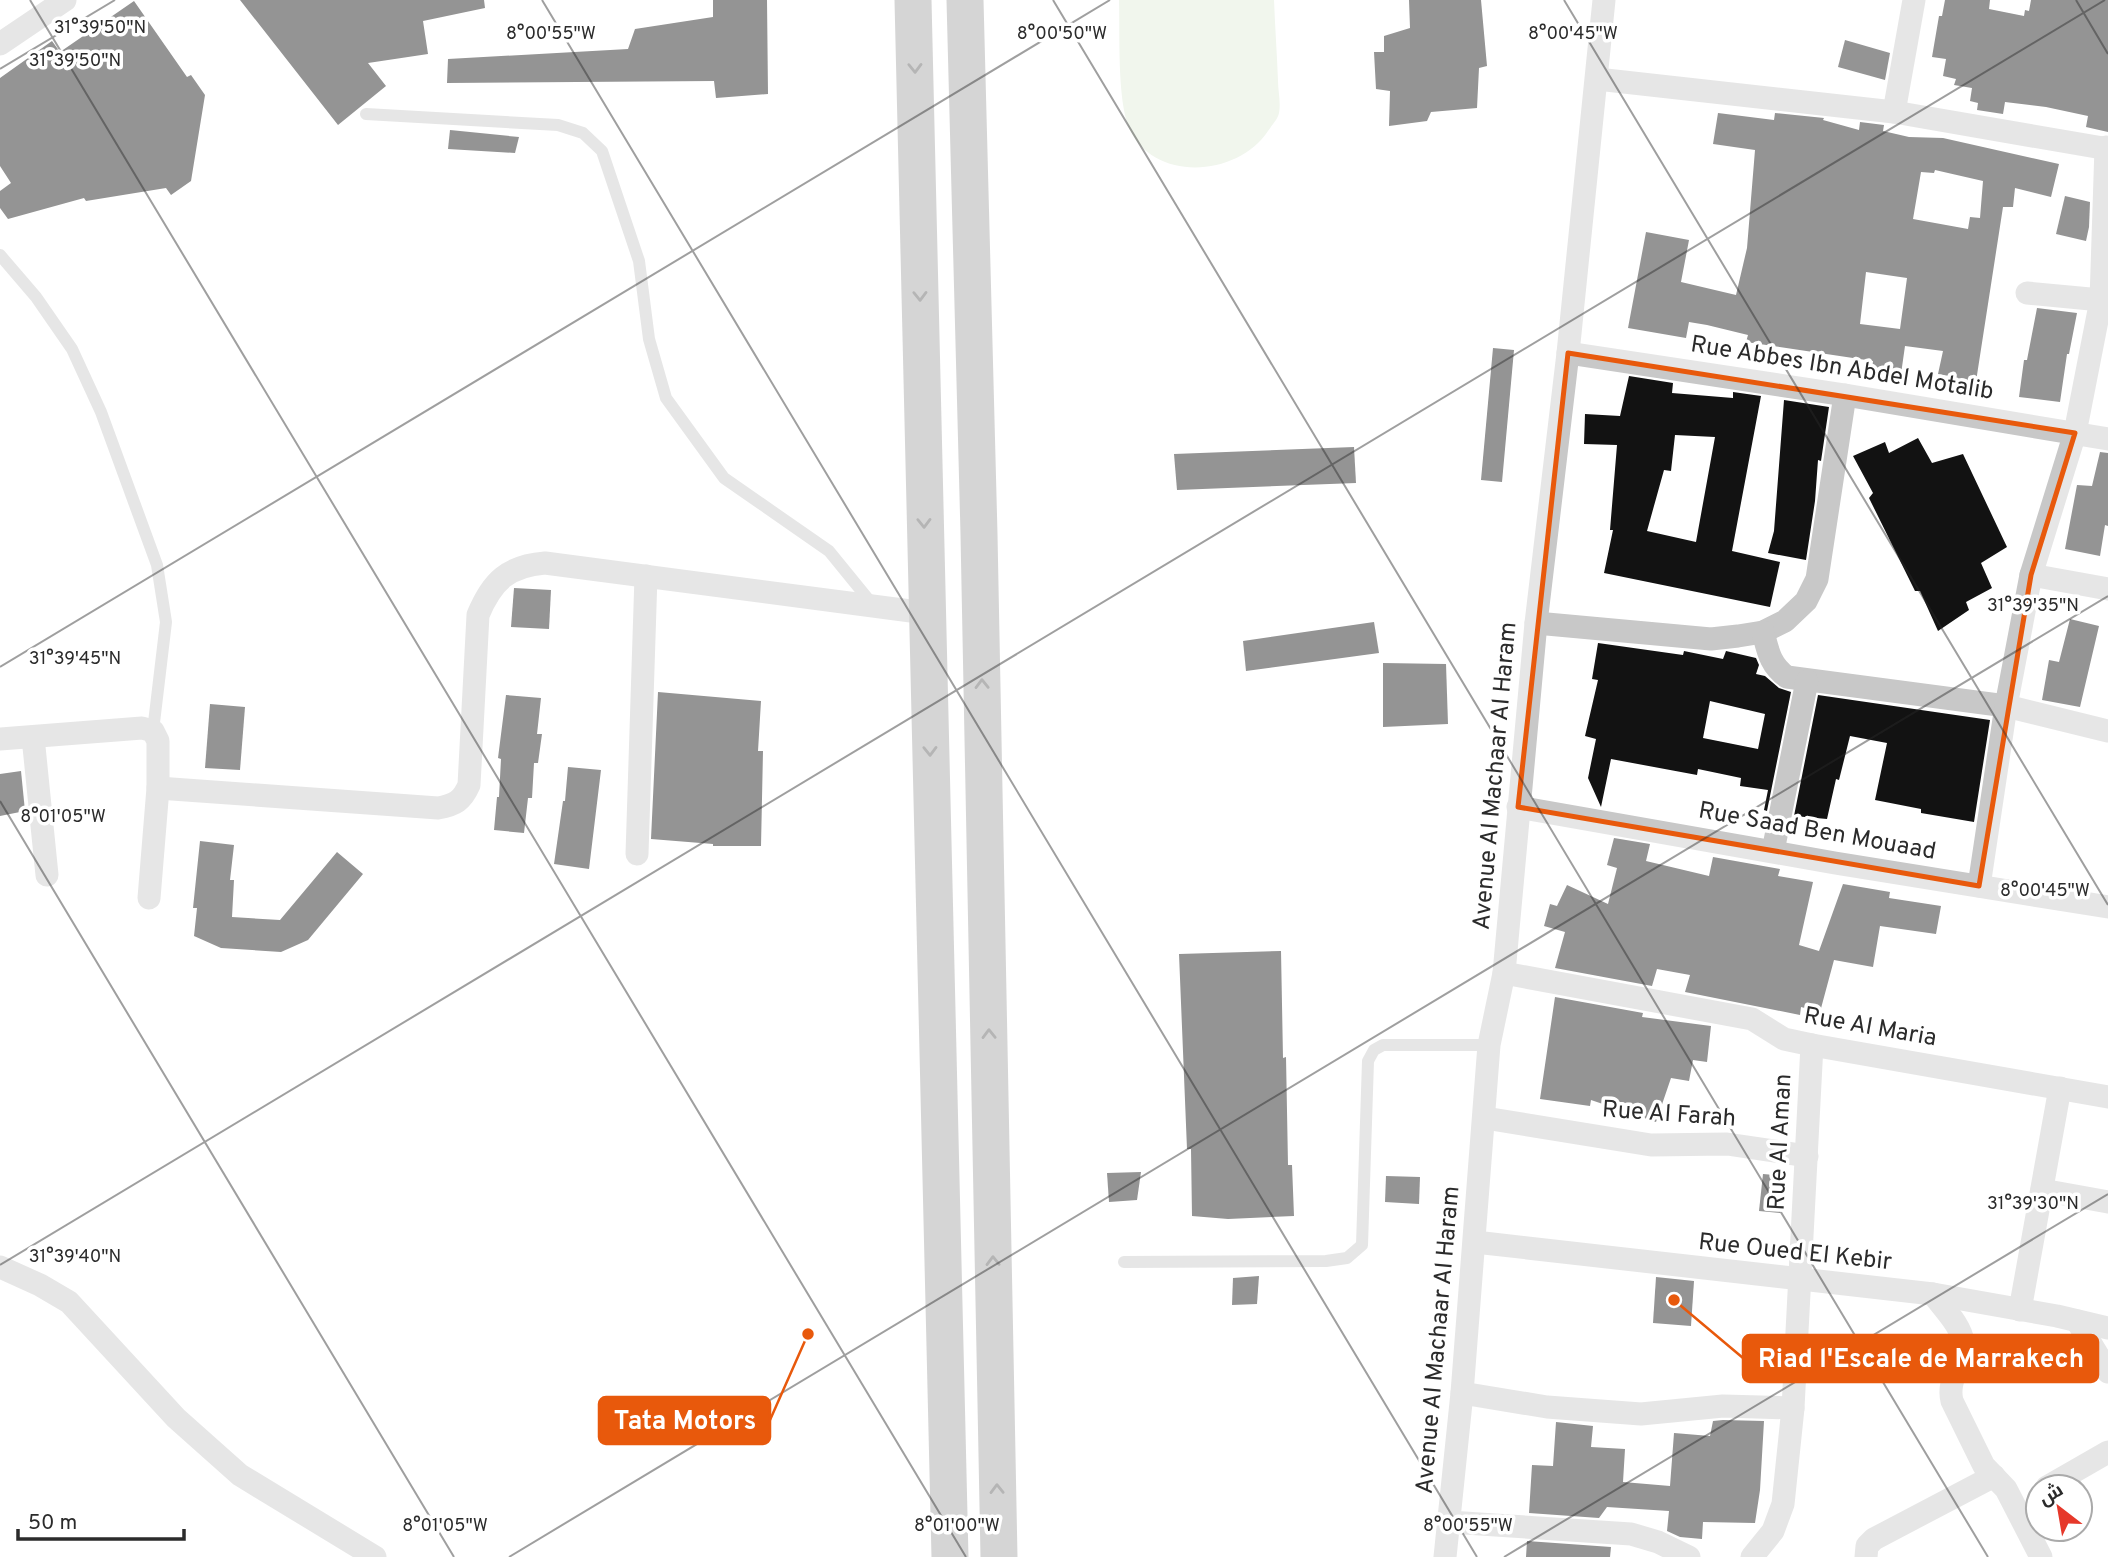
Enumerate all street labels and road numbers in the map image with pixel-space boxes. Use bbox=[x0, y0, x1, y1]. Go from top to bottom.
street label: Rue Abbes Ibn Abdel Motalib bbox=[1688, 330, 1996, 408]
street label: Avenue Al Machaar Al Haram bbox=[1468, 621, 1524, 931]
street label: Rue Saad Ben Mouaad bbox=[1696, 796, 1938, 868]
street label: Rue Al Maria bbox=[1801, 1002, 1939, 1054]
street label: Rue Al Aman bbox=[1762, 1073, 1800, 1211]
street label: Rue Al Farah bbox=[1601, 1095, 1737, 1135]
street label: Avenue Al Machaar Al Haram bbox=[1411, 1185, 1467, 1495]
street label: Rue Oued El Kebir bbox=[1697, 1228, 1893, 1278]

